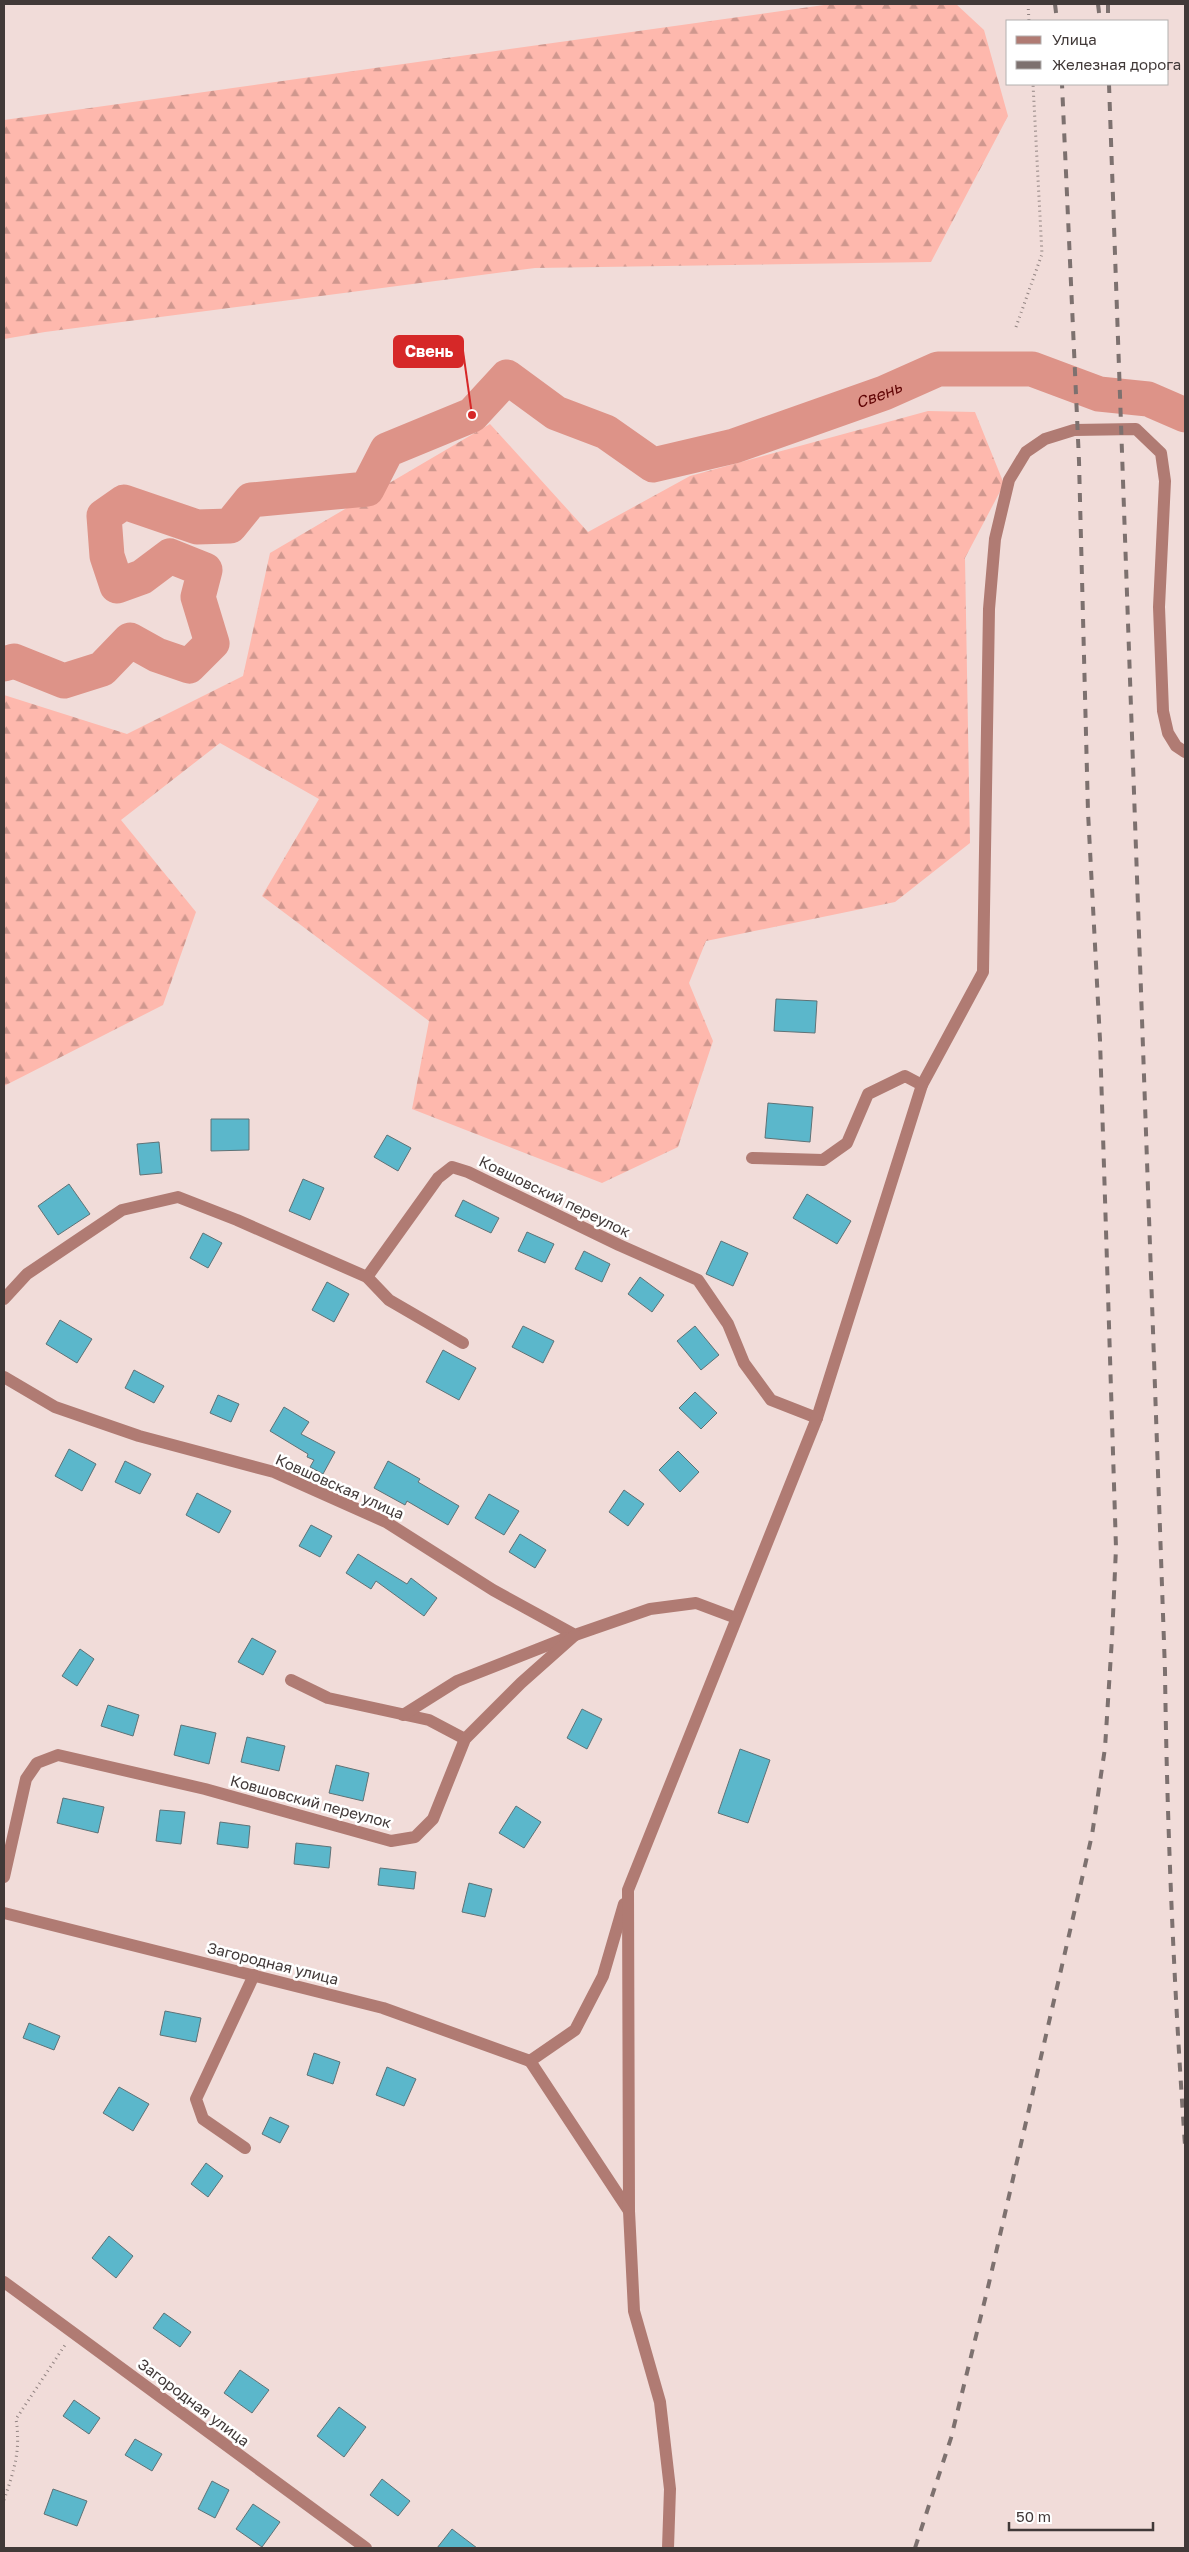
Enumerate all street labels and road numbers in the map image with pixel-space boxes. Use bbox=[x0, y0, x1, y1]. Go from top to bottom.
street label: Ковшовский переулок bbox=[476, 1152, 634, 1241]
street label: Ковшовская улица bbox=[273, 1450, 407, 1522]
street label: Ковшовский переулок bbox=[229, 1771, 394, 1831]
street label: Загородная улица bbox=[205, 1938, 341, 1988]
street label: Загородная улица bbox=[135, 2354, 253, 2450]

